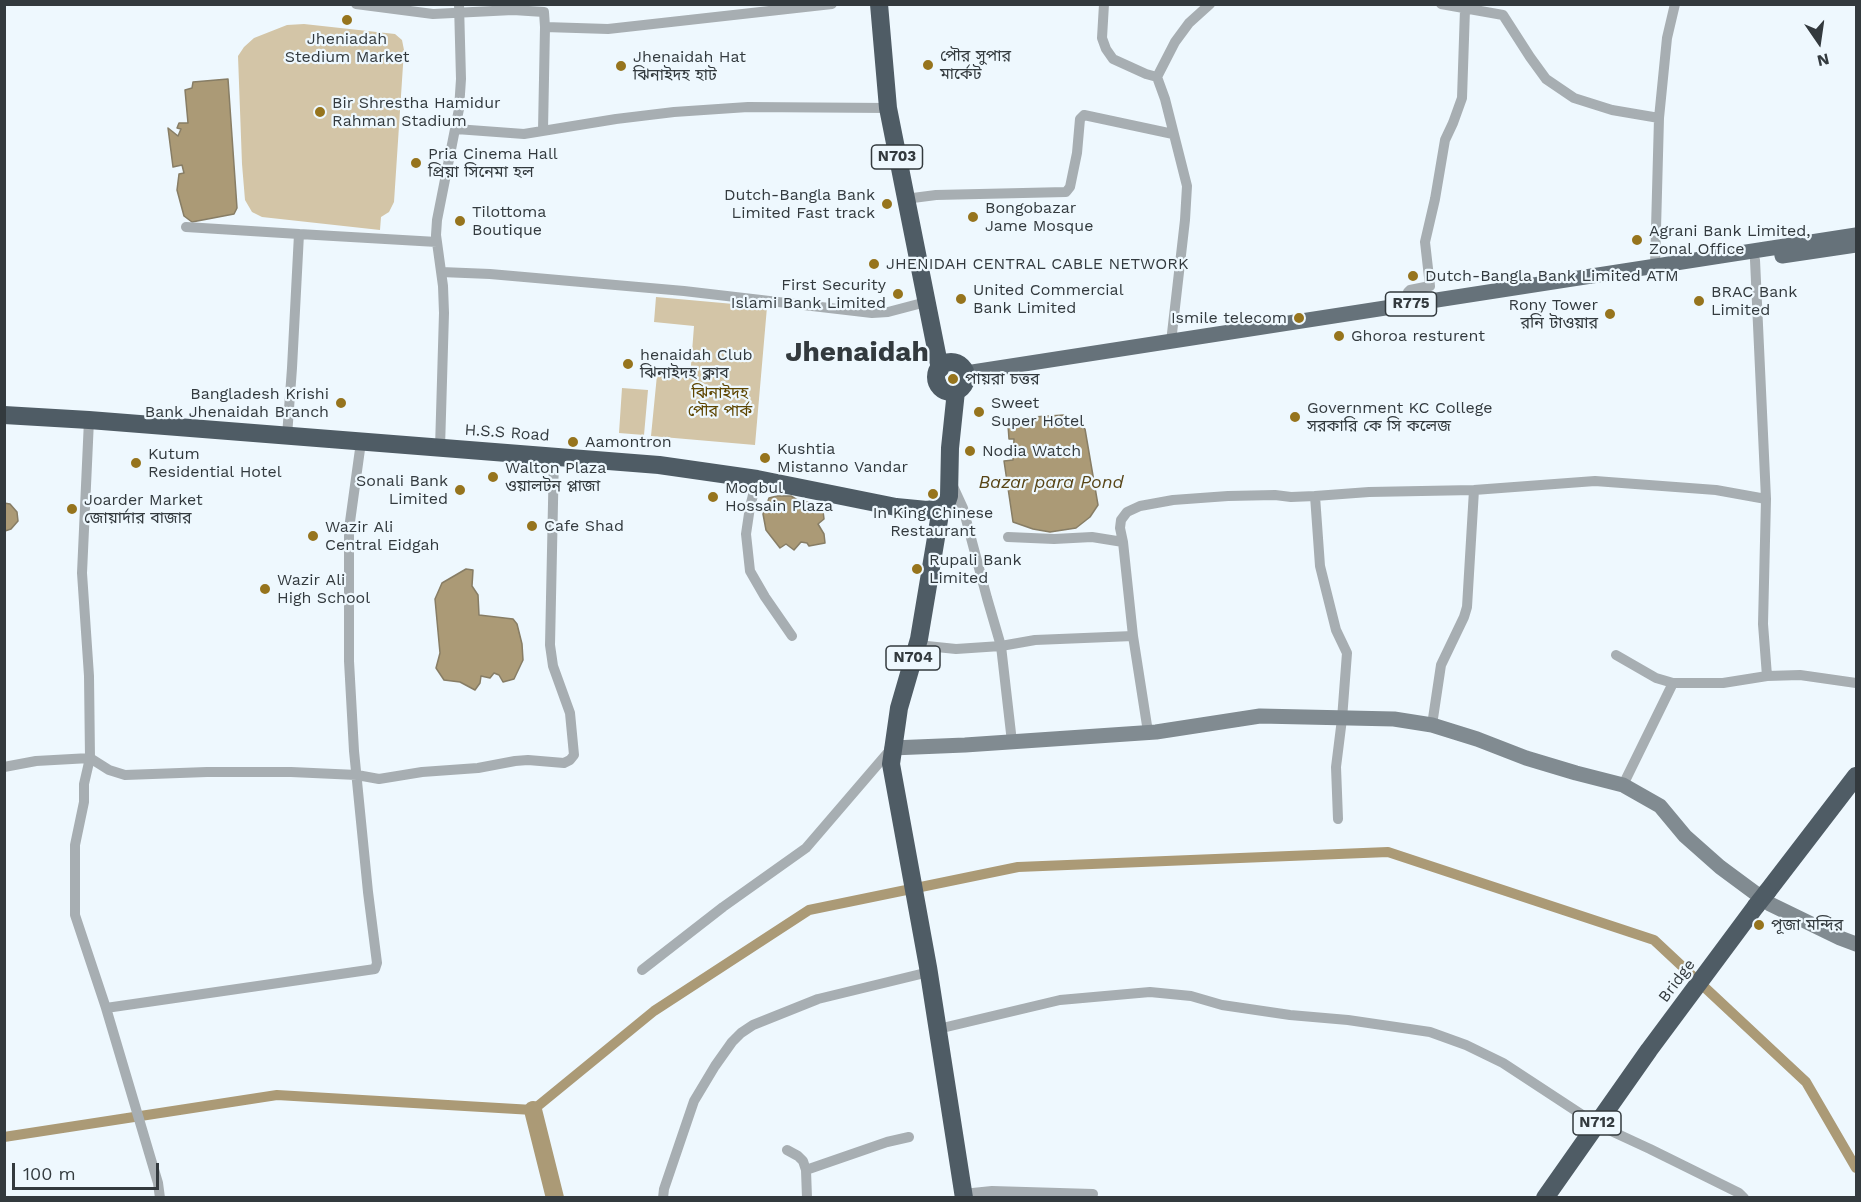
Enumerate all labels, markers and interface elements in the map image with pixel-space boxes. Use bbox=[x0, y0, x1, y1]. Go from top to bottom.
north arrow bbox=[1789, 12, 1849, 72]
marker: Jheniadah Stedium Market bbox=[340, 13, 354, 27]
place label: Jheniadah Stedium Market bbox=[285, 29, 409, 67]
place label: পৌর সুপার মার্কেট bbox=[940, 46, 1011, 84]
place label: Jhenaidah Hat ঝিনাইদহ হাট bbox=[633, 47, 746, 85]
text: N bbox=[1815, 49, 1831, 71]
marker: পৌর সুপার মার্কেট bbox=[921, 58, 935, 72]
marker: Jhenaidah Hat ঝিনাইদহ হাট bbox=[614, 59, 628, 73]
place label: Bir Shrestha Hamidur Rahman Stadium bbox=[332, 93, 501, 131]
marker: Bir Shrestha Hamidur Rahman Stadium bbox=[313, 105, 327, 119]
place label: Pria Cinema Hall প্রিয়া সিনেমা হল bbox=[428, 144, 558, 182]
road number: N703 bbox=[872, 145, 922, 169]
marker: Pria Cinema Hall প্রিয়া সিনেমা হল bbox=[409, 156, 423, 170]
place label: Dutch-Bangla Bank Limited Fast track bbox=[724, 185, 875, 223]
marker: Dutch-Bangla Bank Limited Fast track bbox=[880, 197, 894, 211]
place label: Bongobazar Jame Mosque bbox=[985, 198, 1093, 236]
place label: Tilottoma Boutique bbox=[472, 202, 546, 240]
marker: Bongobazar Jame Mosque bbox=[966, 210, 980, 224]
marker: Tilottoma Boutique bbox=[453, 214, 467, 228]
place label: Agrani Bank Limited, Zonal Office bbox=[1649, 221, 1811, 259]
marker: Agrani Bank Limited, Zonal Office bbox=[1630, 233, 1644, 247]
place label: JHENIDAH CENTRAL CABLE NETWORK bbox=[886, 254, 1188, 274]
marker: JHENIDAH CENTRAL CABLE NETWORK bbox=[867, 257, 881, 271]
place label: Dutch-Bangla Bank Limited ATM bbox=[1425, 266, 1679, 286]
marker: Dutch-Bangla Bank Limited ATM bbox=[1406, 269, 1420, 283]
place label: First Security Islami Bank Limited bbox=[731, 275, 886, 313]
place label: United Commercial Bank Limited bbox=[973, 280, 1124, 318]
place label: BRAC Bank Limited bbox=[1711, 282, 1797, 320]
marker: First Security Islami Bank Limited bbox=[891, 287, 905, 301]
marker: United Commercial Bank Limited bbox=[954, 292, 968, 306]
road number: R775 bbox=[1386, 292, 1436, 316]
marker: BRAC Bank Limited bbox=[1692, 294, 1706, 308]
place label: Rony Tower রনি টাওয়ার bbox=[1509, 295, 1598, 333]
marker: Rony Tower রনি টাওয়ার bbox=[1603, 307, 1617, 321]
place label: Ismile telecom bbox=[1171, 308, 1287, 328]
marker: Ismile telecom bbox=[1292, 311, 1306, 325]
place label: Ghoroa resturent bbox=[1351, 326, 1485, 346]
marker: Ghoroa resturent bbox=[1332, 329, 1346, 343]
district label: Jhenaidah bbox=[785, 336, 929, 370]
place label: henaidah Club ঝিনাইদহ ক্লাব bbox=[640, 345, 753, 383]
marker: henaidah Club ঝিনাইদহ ক্লাব bbox=[621, 357, 635, 371]
place label: পায়রা চত্তর bbox=[965, 369, 1039, 389]
marker: পায়রা চত্তর bbox=[946, 372, 960, 386]
park label: ঝিনাইদহ পৌর পার্ক bbox=[688, 383, 752, 421]
place label: Bangladesh Krishi Bank Jhenaidah Branch bbox=[145, 384, 329, 422]
place label: Sweet Super Hotel bbox=[991, 393, 1084, 431]
marker: Bangladesh Krishi Bank Jhenaidah Branch bbox=[334, 396, 348, 410]
place label: Government KC College সরকারি কে সি কলেজ bbox=[1307, 398, 1492, 436]
marker: Sweet Super Hotel bbox=[972, 405, 986, 419]
marker: Government KC College সরকারি কে সি কলেজ bbox=[1288, 410, 1302, 424]
street label: H.S.S Road bbox=[464, 420, 550, 446]
place label: Aamontron bbox=[585, 432, 672, 452]
marker: Aamontron bbox=[566, 435, 580, 449]
place label: Kushtia Mistanno Vandar bbox=[777, 439, 908, 477]
place label: Nodia Watch bbox=[982, 441, 1081, 461]
place label: Kutum Residential Hotel bbox=[148, 444, 282, 482]
marker: Nodia Watch bbox=[963, 444, 977, 458]
marker: Kushtia Mistanno Vandar bbox=[758, 451, 772, 465]
marker: Kutum Residential Hotel bbox=[129, 456, 143, 470]
place label: Walton Plaza ওয়ালটন প্লাজা bbox=[505, 458, 606, 496]
marker: Walton Plaza ওয়ালটন প্লাজা bbox=[486, 470, 500, 484]
place label: Sonali Bank Limited bbox=[356, 471, 448, 509]
water label: Bazar para Pond bbox=[979, 472, 1123, 494]
place label: Moqbul Hossain Plaza bbox=[725, 478, 833, 516]
marker: Sonali Bank Limited bbox=[453, 483, 467, 497]
marker: In King Chinese Restaurant bbox=[926, 487, 940, 501]
place label: Joarder Market জোয়ার্দার বাজার bbox=[84, 490, 203, 528]
marker: Moqbul Hossain Plaza bbox=[706, 490, 720, 504]
marker: Joarder Market জোয়ার্দার বাজার bbox=[65, 502, 79, 516]
place label: In King Chinese Restaurant bbox=[873, 503, 993, 541]
place label: Cafe Shad bbox=[544, 516, 624, 536]
place label: Wazir Ali Central Eidgah bbox=[325, 517, 439, 555]
marker: Cafe Shad bbox=[525, 519, 539, 533]
marker: Wazir Ali Central Eidgah bbox=[306, 529, 320, 543]
place label: Rupali Bank Limited bbox=[929, 550, 1022, 588]
marker: Rupali Bank Limited bbox=[910, 562, 924, 576]
place label: Wazir Ali High School bbox=[277, 570, 370, 608]
marker: Wazir Ali High School bbox=[258, 582, 272, 596]
road number: N704 bbox=[886, 646, 940, 670]
place label: পূজা মন্দির bbox=[1771, 915, 1843, 935]
marker: পূজা মন্দির bbox=[1752, 918, 1766, 932]
street label: Bridge bbox=[1655, 956, 1699, 1006]
road number: N712 bbox=[1573, 1111, 1621, 1135]
scale bar bbox=[15, 1151, 162, 1189]
text: 100 m bbox=[23, 1163, 76, 1184]

